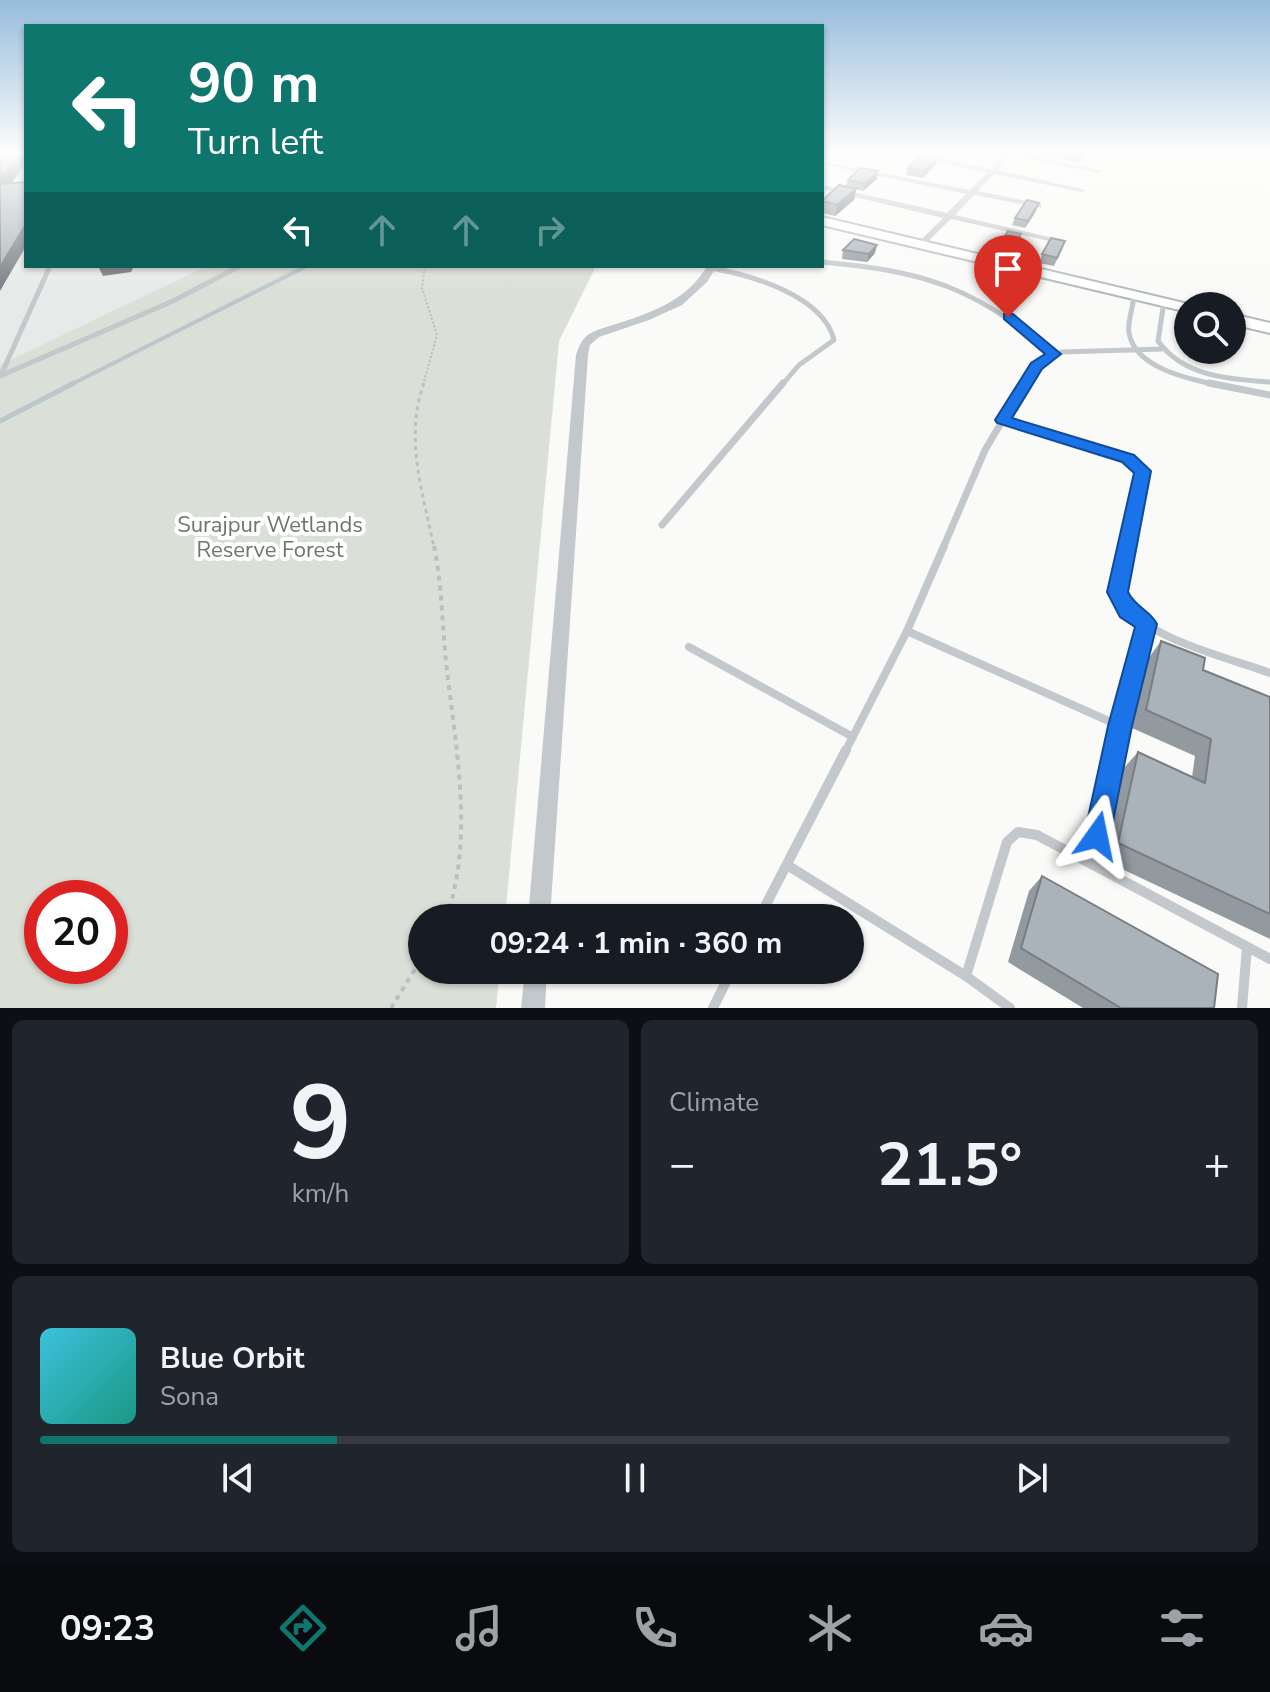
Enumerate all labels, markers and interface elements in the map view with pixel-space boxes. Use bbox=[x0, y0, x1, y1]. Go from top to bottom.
text: 90 m bbox=[188, 45, 319, 122]
icon: left bbox=[56, 56, 160, 160]
text: Turn left bbox=[188, 118, 323, 167]
icon: left bbox=[276, 208, 320, 252]
icon: ahead bbox=[360, 208, 404, 252]
icon: ahead bbox=[444, 208, 488, 252]
icon: right bbox=[528, 208, 572, 252]
pin bbox=[974, 235, 1042, 317]
icon: arrive bbox=[986, 247, 1030, 291]
map controls bbox=[1174, 292, 1246, 364]
button: search bbox=[1174, 292, 1246, 364]
park label: Surajpur Wetlands Reserve Forest bbox=[177, 510, 363, 565]
position arrow bbox=[1055, 794, 1139, 878]
speed limit sign: 20 bbox=[24, 880, 128, 984]
text: 09:24 · 1 min · 360 m bbox=[490, 923, 782, 964]
text: 9 bbox=[289, 1053, 352, 1195]
text: Climate bbox=[669, 1085, 759, 1120]
text: 21.5° bbox=[877, 1124, 1022, 1206]
text: − bbox=[669, 1135, 695, 1195]
text: + bbox=[1204, 1135, 1230, 1195]
text: km/h bbox=[292, 1176, 349, 1211]
text: Blue Orbit bbox=[160, 1338, 304, 1379]
text: Sona bbox=[160, 1379, 219, 1414]
icon: previous bbox=[216, 1456, 260, 1500]
icon: pause bbox=[613, 1456, 657, 1500]
icon: next bbox=[1010, 1456, 1054, 1500]
icon: directions bbox=[275, 1600, 331, 1656]
icon: music bbox=[451, 1600, 507, 1656]
icon: phone bbox=[627, 1600, 683, 1656]
icon: climate bbox=[802, 1600, 858, 1656]
icon: car bbox=[978, 1600, 1034, 1656]
icon: filters bbox=[1154, 1600, 1210, 1656]
text: 09:23 bbox=[60, 1604, 155, 1653]

